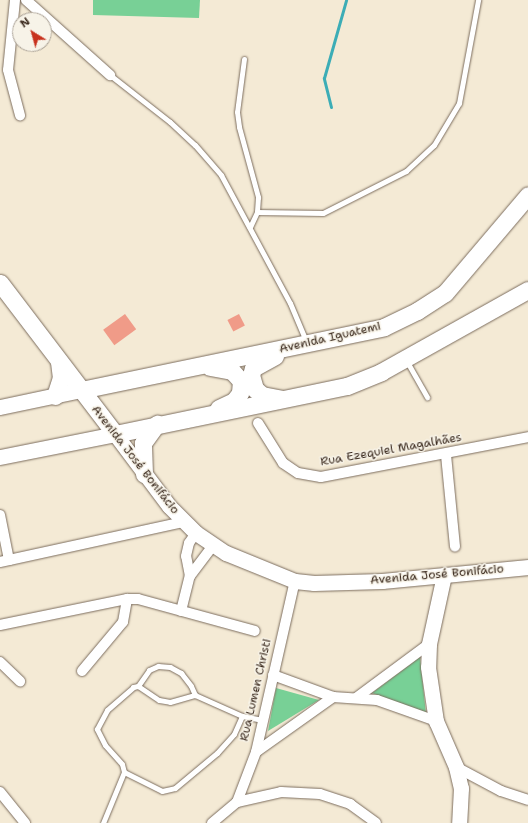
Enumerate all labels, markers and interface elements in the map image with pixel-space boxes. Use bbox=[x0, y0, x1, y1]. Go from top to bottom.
north arrow bbox=[12, 12, 52, 52]
text: N bbox=[17, 14, 33, 31]
street label: Avenida Iguatemi bbox=[278, 319, 382, 357]
street label: Avenida José Bonifácio bbox=[88, 403, 182, 517]
street label: Rua Ezequiel Magalhães bbox=[319, 430, 463, 470]
street label: Avenida José Bonifácio bbox=[370, 562, 504, 588]
street label: Rua Lumen Christi bbox=[237, 637, 275, 743]

